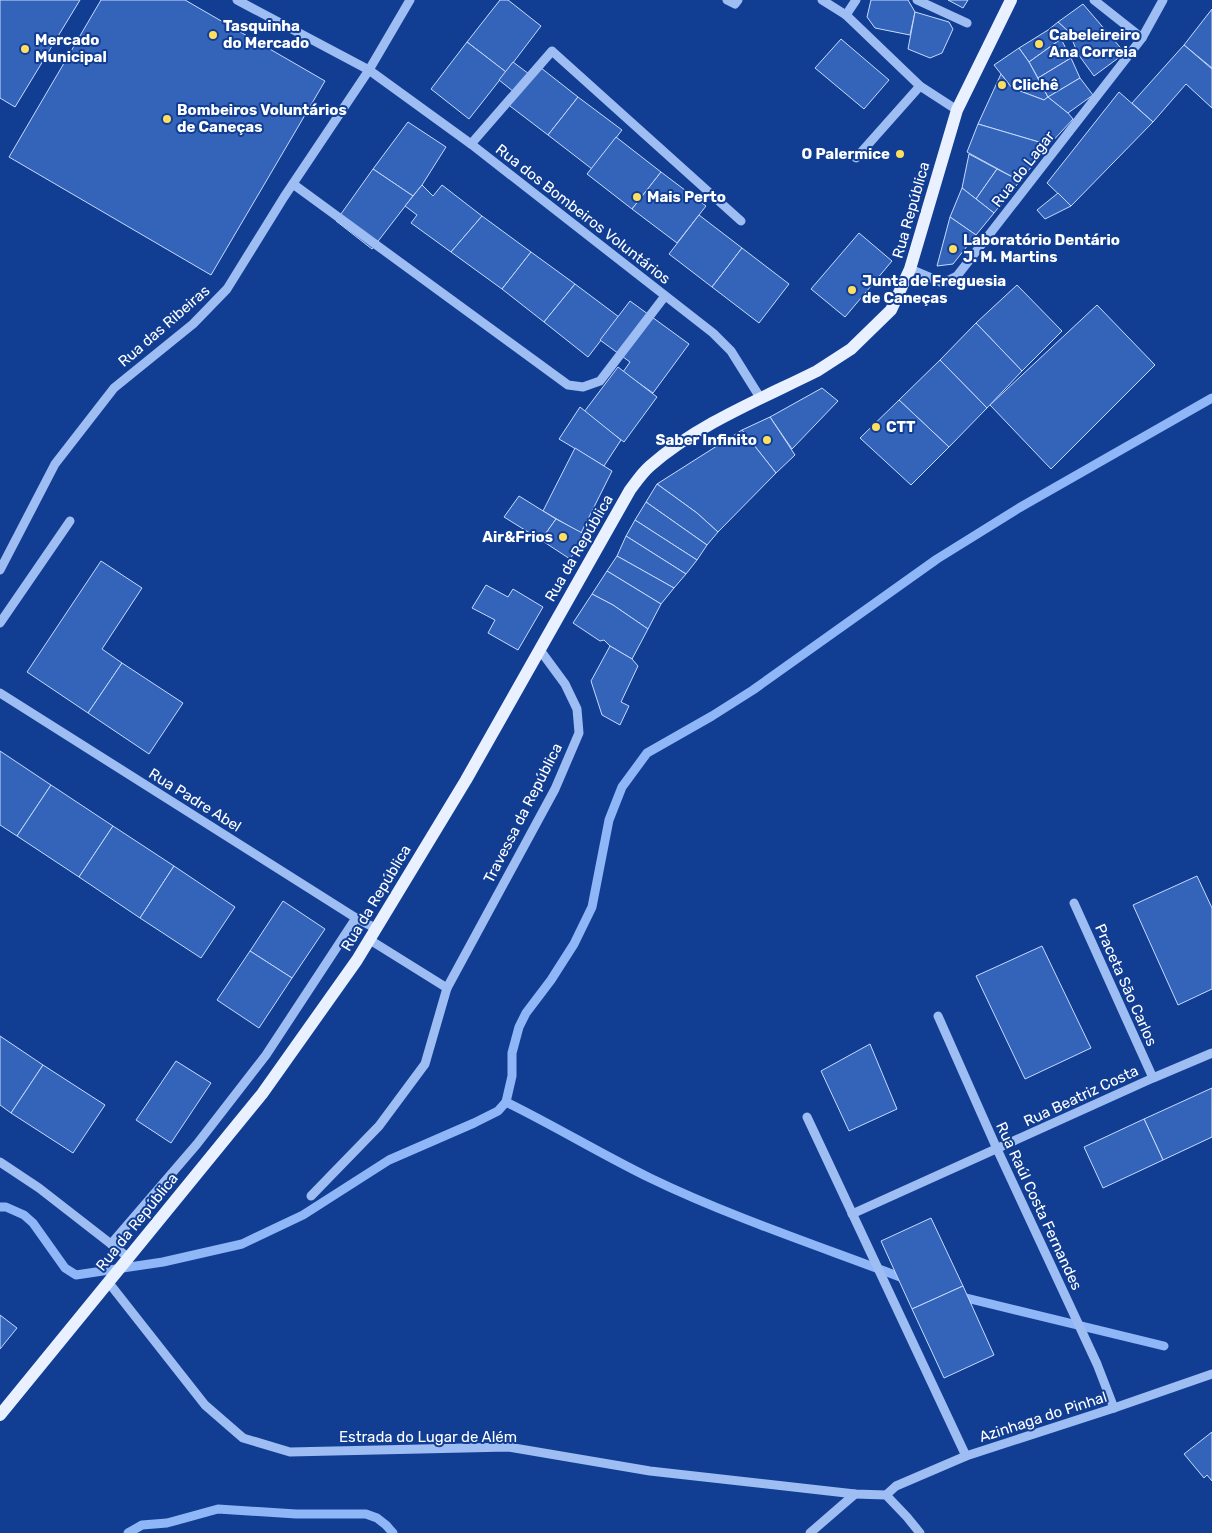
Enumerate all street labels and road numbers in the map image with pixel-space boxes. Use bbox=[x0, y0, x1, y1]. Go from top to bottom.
street label: Rua do Lagar bbox=[988, 127, 1058, 211]
street label: Rua dos Bombeiros Voluntários bbox=[492, 140, 674, 288]
street label: Rua República bbox=[889, 160, 933, 260]
street label: Rua das Ribeiras bbox=[115, 281, 214, 371]
street label: Rua da República bbox=[541, 491, 617, 605]
street label: Travessa da República bbox=[480, 740, 566, 886]
street label: Rua Padre Abel bbox=[145, 764, 245, 836]
street label: Rua da República bbox=[337, 842, 415, 954]
street label: Praceta São Carlos bbox=[1091, 921, 1161, 1049]
street label: Rua Beatriz Costa bbox=[1021, 1062, 1141, 1130]
street label: Rua Raúl Costa Fernandes bbox=[992, 1119, 1086, 1293]
street label: Rua da República bbox=[92, 1169, 182, 1275]
street label: Azinhaga do Pinhal bbox=[977, 1388, 1109, 1446]
street label: Estrada do Lugar de Além bbox=[339, 1428, 517, 1446]

